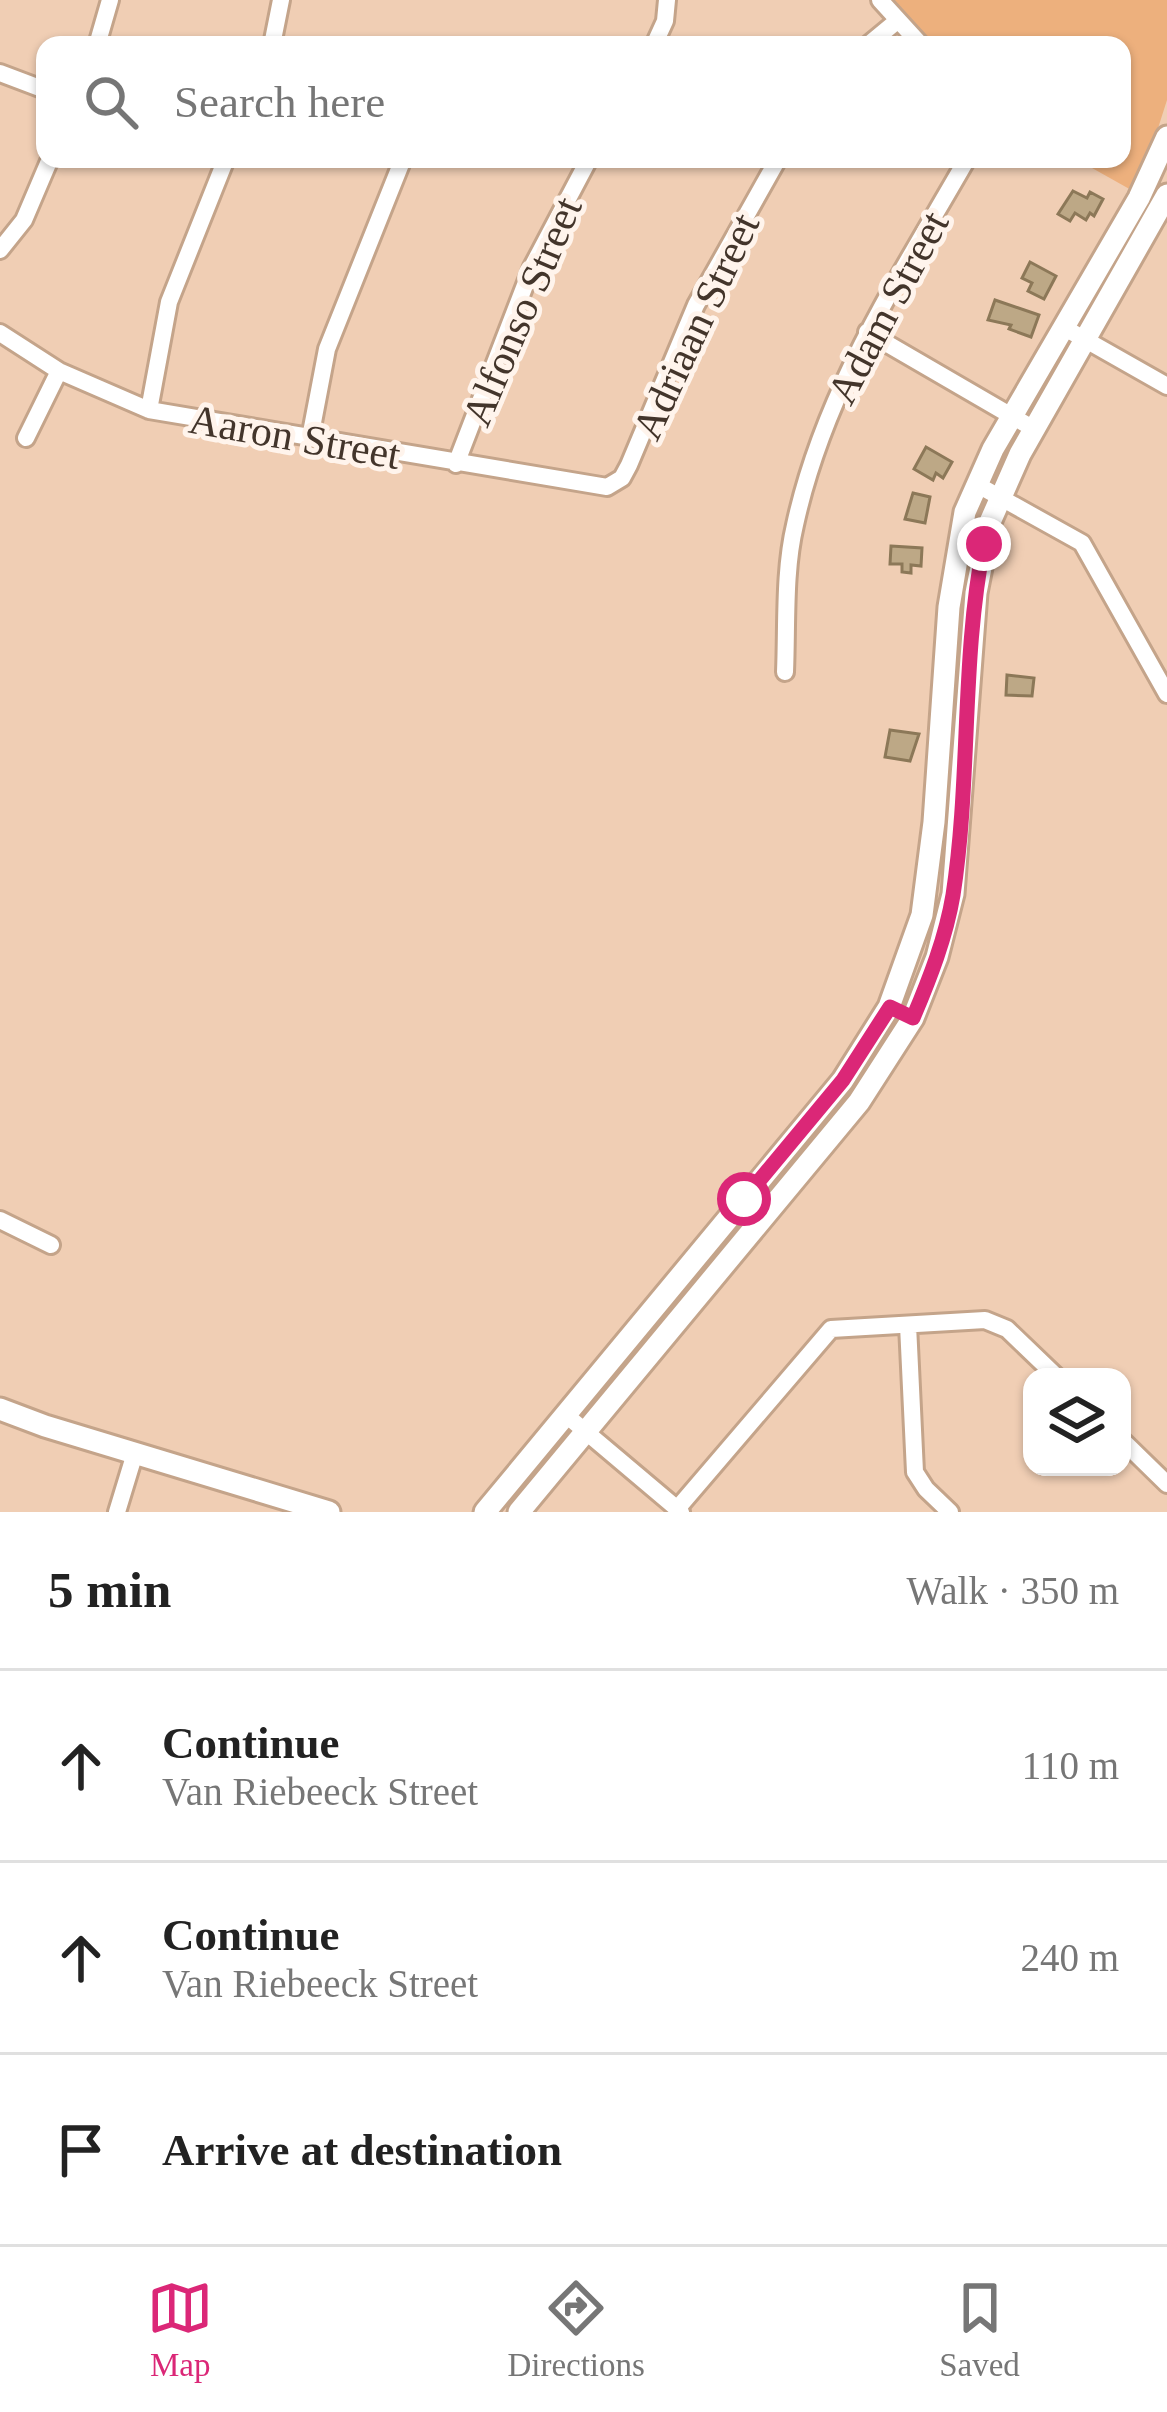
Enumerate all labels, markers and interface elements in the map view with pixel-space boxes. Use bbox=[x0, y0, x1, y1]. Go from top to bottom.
search box bbox=[36, 36, 1131, 168]
icon: search bbox=[78, 69, 144, 135]
text: Search here bbox=[174, 77, 385, 127]
street label: Alfonso Street bbox=[453, 190, 591, 433]
street label: Adam Street bbox=[818, 203, 958, 411]
street label: Adriaan Street bbox=[624, 206, 768, 447]
street label: Aaron Street bbox=[186, 396, 404, 478]
route end bbox=[957, 517, 1011, 571]
route start bbox=[717, 1172, 771, 1226]
map controls bbox=[1023, 1368, 1131, 1476]
button: layers bbox=[1023, 1368, 1131, 1476]
text: 5 min bbox=[48, 1562, 171, 1618]
text: Walk · 350 m bbox=[907, 1569, 1119, 1612]
text: Continue bbox=[162, 1718, 340, 1768]
icon: ahead bbox=[48, 1733, 114, 1799]
text: 110 m bbox=[1022, 1744, 1119, 1787]
text: Van Riebeeck Street bbox=[162, 1770, 478, 1813]
text: Continue bbox=[162, 1910, 340, 1960]
icon: ahead bbox=[48, 1925, 114, 1991]
text: 240 m bbox=[1020, 1936, 1119, 1979]
text: Van Riebeeck Street bbox=[162, 1962, 478, 2005]
icon: arrive bbox=[48, 2117, 114, 2183]
text: Arrive at destination bbox=[162, 2125, 562, 2175]
tab: Map bbox=[147, 2275, 213, 2384]
tab: Directions bbox=[507, 2275, 645, 2384]
tab: Saved bbox=[939, 2275, 1020, 2384]

